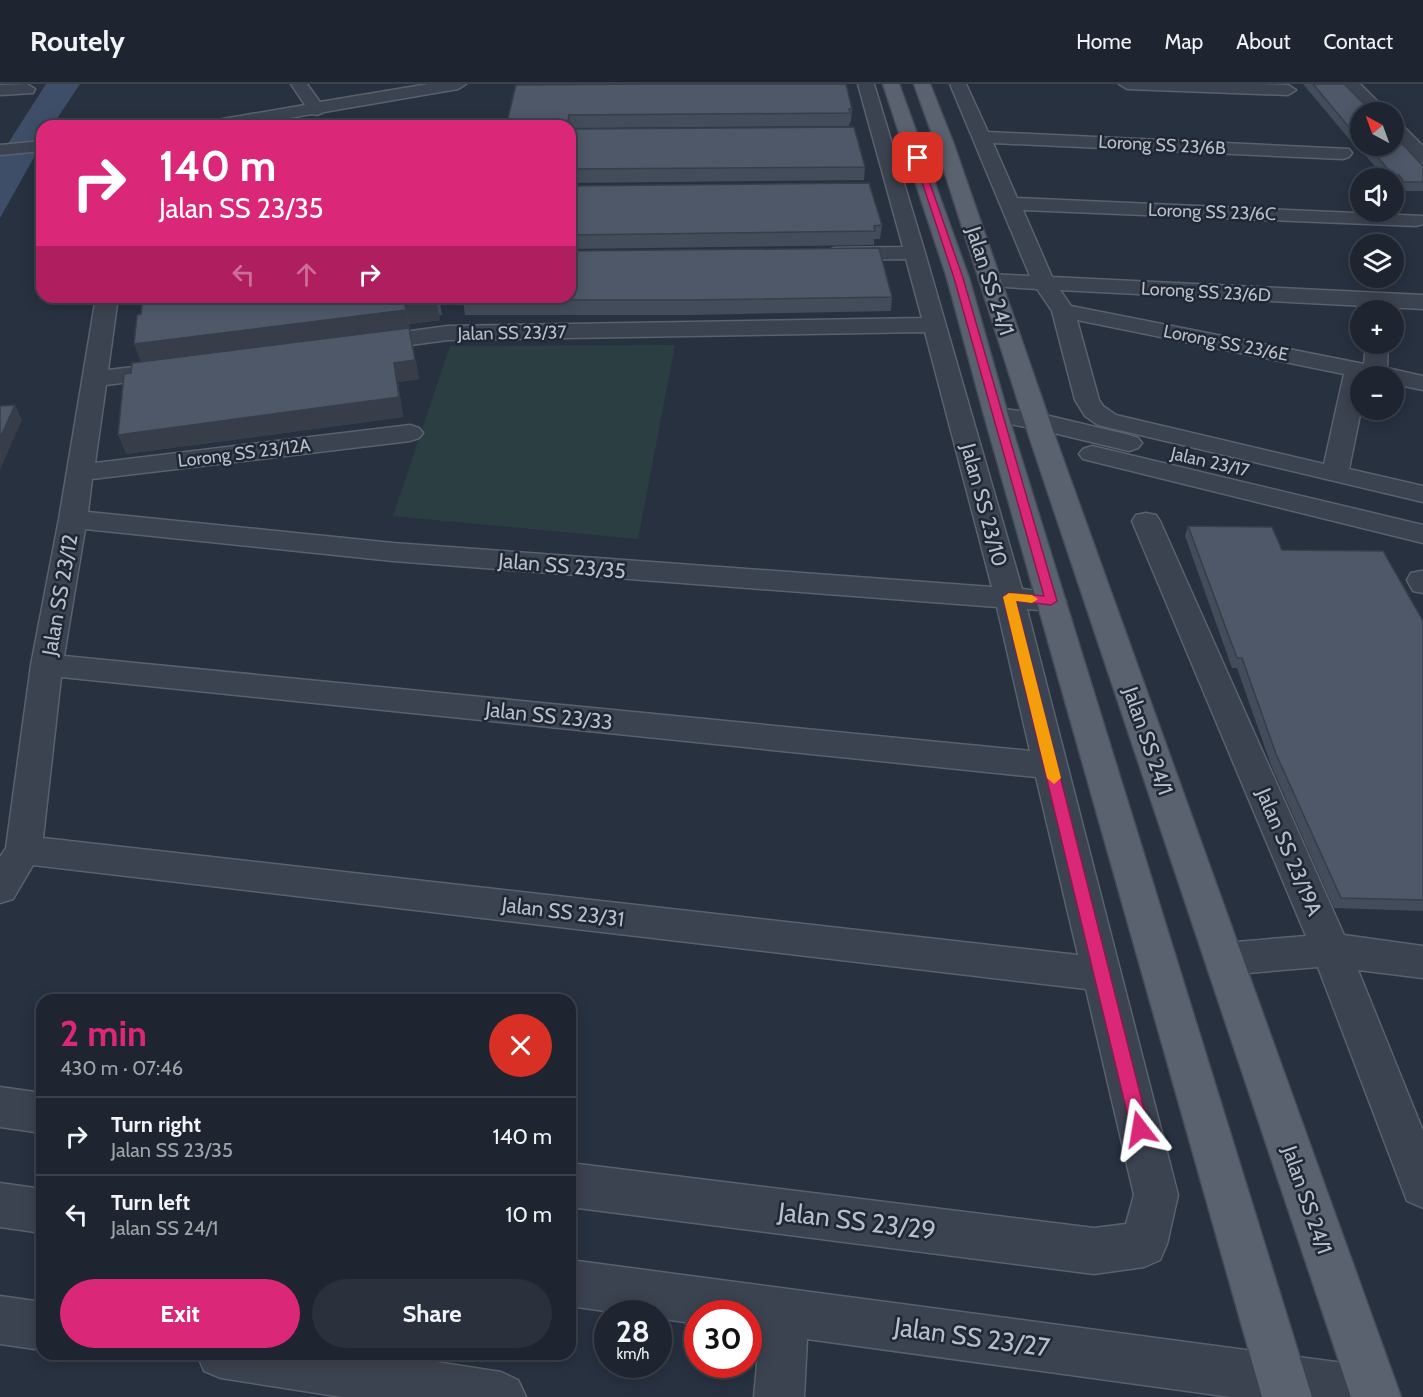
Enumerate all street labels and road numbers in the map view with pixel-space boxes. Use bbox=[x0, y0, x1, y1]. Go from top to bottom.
street label: Lorong SS 23/6B bbox=[1098, 131, 1227, 159]
street label: Lorong SS 23/6C bbox=[1148, 199, 1276, 225]
street label: Jalan SS 24/1 bbox=[961, 222, 1020, 338]
street label: Lorong SS 23/6D bbox=[1140, 278, 1272, 306]
street label: Lorong SS 23/6E bbox=[1162, 320, 1290, 366]
street label: Jalan SS 23/37 bbox=[456, 321, 567, 345]
street label: Lorong SS 23/12A bbox=[176, 434, 312, 472]
street label: Jalan SS 23/10 bbox=[956, 440, 1013, 569]
street label: Jalan 23/17 bbox=[1168, 442, 1251, 482]
street label: Jalan SS 23/12 bbox=[36, 532, 82, 659]
street label: Jalan SS 23/35 bbox=[496, 547, 627, 584]
street label: Jalan SS 24/1 bbox=[1118, 683, 1179, 798]
street label: Jalan SS 23/33 bbox=[483, 696, 614, 735]
street label: Jalan SS 23/19A bbox=[1251, 783, 1328, 919]
street label: Jalan SS 23/31 bbox=[499, 891, 626, 931]
street label: Jalan SS 24/1 bbox=[1277, 1142, 1338, 1257]
street label: Jalan SS 23/29 bbox=[775, 1195, 938, 1247]
street label: Jalan SS 23/27 bbox=[891, 1310, 1052, 1364]

